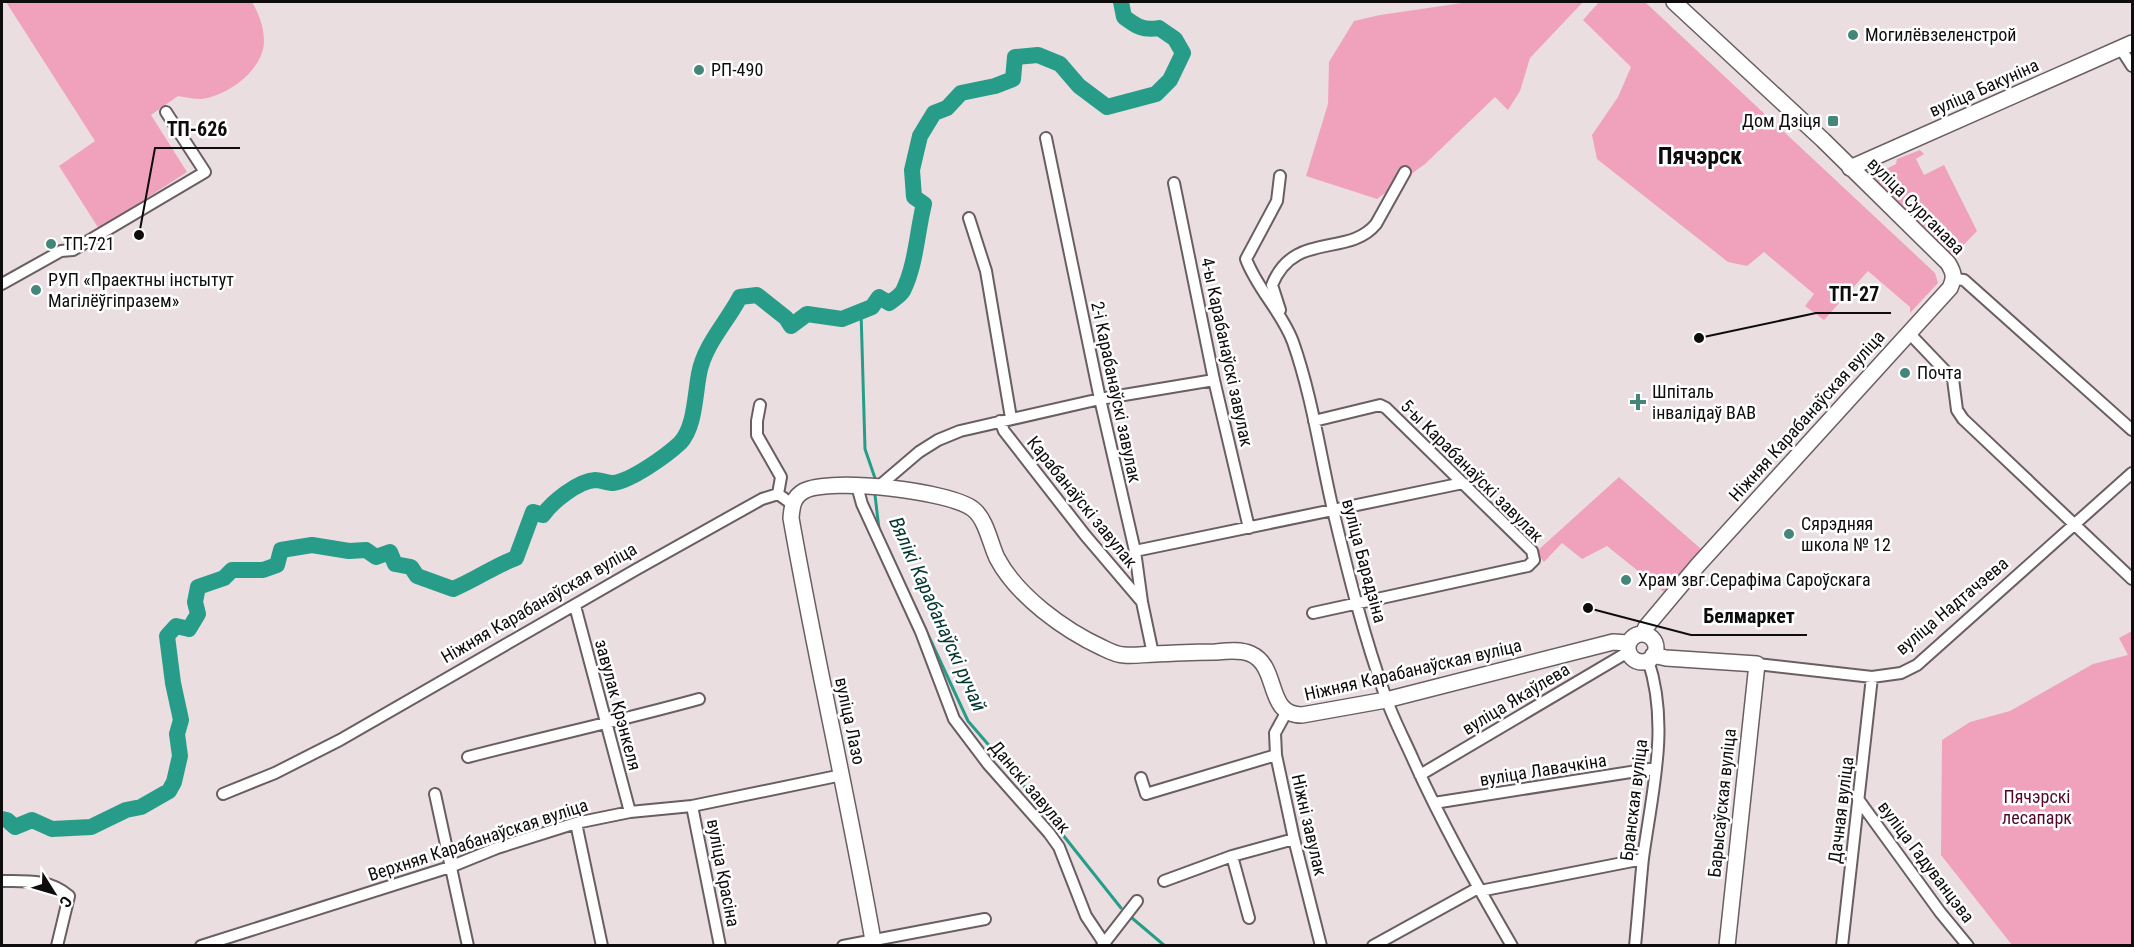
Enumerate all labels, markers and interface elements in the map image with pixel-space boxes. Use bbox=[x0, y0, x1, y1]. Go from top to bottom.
place label: Могилёвзеленстрой bbox=[1865, 24, 2016, 45]
marker: Могилёвзеленстрой bbox=[1846, 28, 1860, 42]
street label: вуліца Бакуніна bbox=[1926, 54, 2042, 121]
place label: РП-490 bbox=[711, 59, 763, 80]
marker: РП-490 bbox=[692, 63, 706, 77]
callout: ТП-626 bbox=[155, 110, 240, 148]
place label: Дом Дзіця bbox=[1742, 110, 1821, 131]
marker: Дом Дзіця bbox=[1826, 114, 1840, 128]
text: ТП-626 bbox=[167, 117, 227, 141]
district label: Пячэрск bbox=[1658, 142, 1742, 170]
street label: вуліца Сурганава bbox=[1863, 153, 1969, 259]
place label: ТП-721 bbox=[63, 233, 115, 254]
marker: ТП-721 bbox=[44, 237, 58, 251]
street label: 4-ы Карабанаўскі завулак bbox=[1197, 255, 1258, 449]
place label: РУП «Праектны інстытут Магілёўгіпразем» bbox=[48, 269, 234, 311]
callout: ТП-27 bbox=[1816, 275, 1891, 313]
text: ТП-27 bbox=[1829, 282, 1879, 306]
marker: РУП «Праектны інстытут Магілёўгіпразем» bbox=[29, 283, 43, 297]
street label: 2-і Карабанаўскі завулак bbox=[1087, 299, 1146, 485]
street label: Ніжняя Карабанаўская вуліца bbox=[1724, 326, 1889, 505]
place label: Почта bbox=[1917, 362, 1962, 383]
marker: Почта bbox=[1898, 366, 1912, 380]
place label: Шпіталь інвалідаў ВАВ bbox=[1652, 381, 1756, 423]
marker: Шпіталь інвалідаў ВАВ bbox=[1629, 393, 1647, 411]
street label: 5-ы Карабанаўскі завулак bbox=[1397, 395, 1548, 546]
street label: Карабанаўскі завулак bbox=[1023, 432, 1142, 572]
street label: вуліца Барадзіна bbox=[1338, 497, 1391, 625]
water label: Вялікі Карабанаўскі ручай bbox=[884, 513, 992, 715]
place label: Сярэдняя школа № 12 bbox=[1801, 513, 1891, 555]
marker: Сярэдняя школа № 12 bbox=[1782, 527, 1796, 541]
street label: Ніжняя Карабанаўская вуліца bbox=[437, 538, 640, 667]
street label: вуліца Надтачэева bbox=[1891, 552, 2012, 659]
place label: Храм звг.Серафіма Сароўскага bbox=[1638, 569, 1871, 590]
marker: Храм звг.Серафіма Сароўскага bbox=[1619, 573, 1633, 587]
callout: Белмаркет bbox=[1691, 597, 1807, 635]
text: Белмаркет bbox=[1703, 604, 1795, 628]
street label: Ніжняя Карабанаўская вуліца bbox=[1302, 634, 1524, 705]
street label: завулак Крэнкеля bbox=[591, 637, 646, 773]
street label: вуліца Якаўлева bbox=[1458, 658, 1573, 739]
street label: вуліца Лазо bbox=[831, 675, 870, 766]
street label: Барысаўская вуліца bbox=[1703, 727, 1740, 878]
street label: Данскі завулак bbox=[986, 736, 1075, 837]
street label: Бранская вуліца bbox=[1616, 738, 1651, 862]
street label: вуліца Лавачкіна bbox=[1478, 749, 1608, 790]
street label: Дачная вуліца bbox=[1824, 755, 1857, 864]
street label: Ніжні завулак bbox=[1288, 772, 1331, 878]
park label: Пячэрскі лесапарк bbox=[2002, 786, 2072, 828]
street label: Верхняя Карабанаўская вуліца bbox=[365, 794, 590, 885]
street label: вуліца Гадуванцэва bbox=[1874, 797, 1979, 927]
street label: вуліца Красіна bbox=[703, 817, 744, 929]
north arrow bbox=[24, 863, 84, 923]
text: С bbox=[55, 892, 76, 911]

